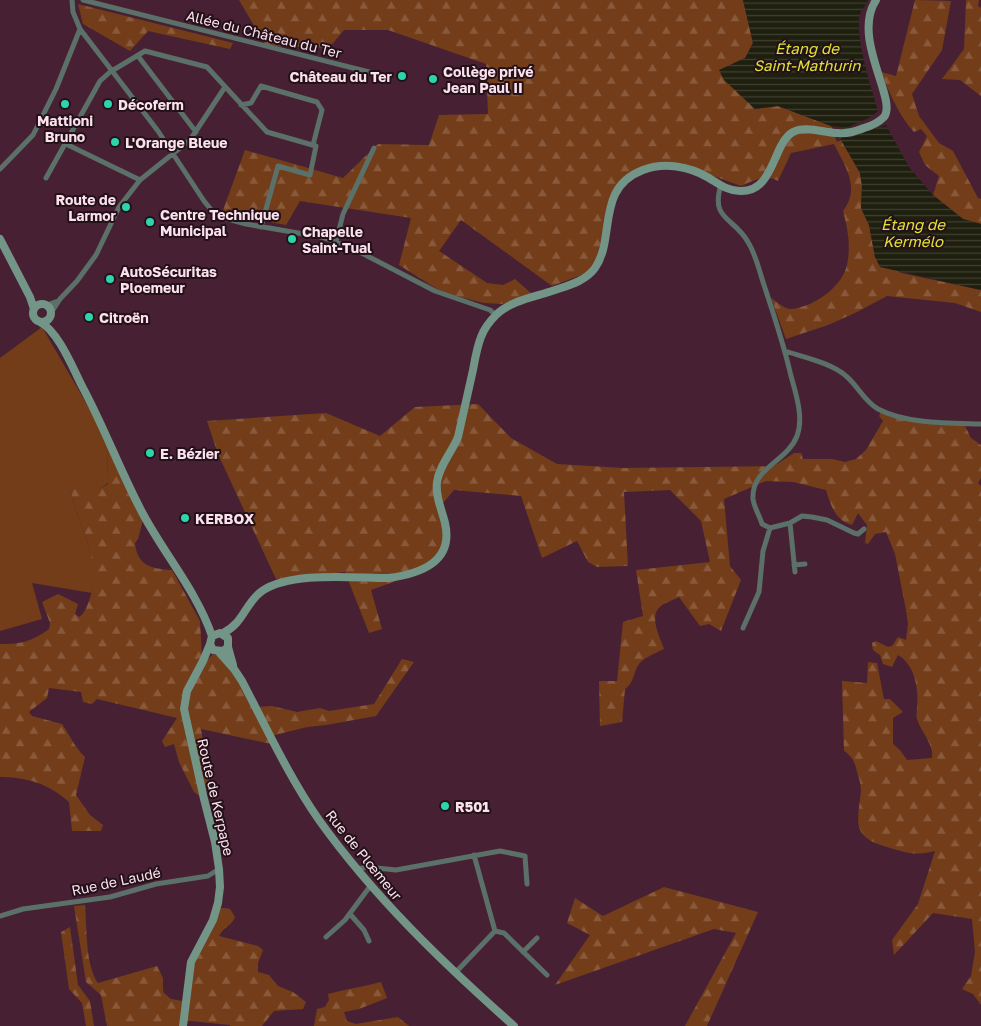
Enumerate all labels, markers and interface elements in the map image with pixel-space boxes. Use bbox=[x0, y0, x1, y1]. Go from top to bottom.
street label: Allée du Château du Ter bbox=[185, 6, 344, 62]
water label: Étang de Saint-Mathurin bbox=[753, 39, 861, 74]
place label: Collège privé Jean Paul II bbox=[443, 63, 534, 96]
place label: Château du Ter bbox=[290, 68, 393, 85]
marker: Château du Ter bbox=[396, 70, 408, 82]
marker: Collège privé Jean Paul II bbox=[427, 73, 439, 85]
place label: Décoferm bbox=[118, 96, 184, 113]
marker: Mattioni Bruno bbox=[59, 98, 71, 110]
marker: Décoferm bbox=[102, 98, 114, 110]
place label: Mattioni Bruno bbox=[37, 112, 93, 145]
place label: L'Orange Bleue bbox=[125, 134, 227, 151]
marker: L'Orange Bleue bbox=[109, 136, 121, 148]
place label: Route de Larmor bbox=[56, 191, 117, 224]
marker: Route de Larmor bbox=[120, 201, 132, 213]
place label: Centre Technique Municipal bbox=[160, 206, 280, 239]
water label: Étang de Kermélo bbox=[881, 215, 946, 250]
marker: Centre Technique Municipal bbox=[144, 216, 156, 228]
place label: Chapelle Saint-Tual bbox=[302, 223, 372, 256]
marker: Chapelle Saint-Tual bbox=[286, 233, 298, 245]
place label: AutoSécuritas Ploemeur bbox=[120, 263, 217, 296]
marker: AutoSécuritas Ploemeur bbox=[104, 273, 116, 285]
place label: Citroën bbox=[99, 309, 149, 326]
marker: Citroën bbox=[83, 311, 95, 323]
place label: E. Bézier bbox=[160, 445, 220, 462]
marker: E. Bézier bbox=[144, 447, 156, 459]
place label: KERBOX bbox=[195, 510, 254, 527]
marker: KERBOX bbox=[179, 512, 191, 524]
street label: Route de Kerpape bbox=[194, 737, 238, 857]
place label: R501 bbox=[455, 798, 490, 815]
marker: R501 bbox=[439, 800, 451, 812]
street label: Rue de Plœmeur bbox=[322, 806, 406, 904]
street label: Rue de Laudé bbox=[70, 863, 162, 899]

